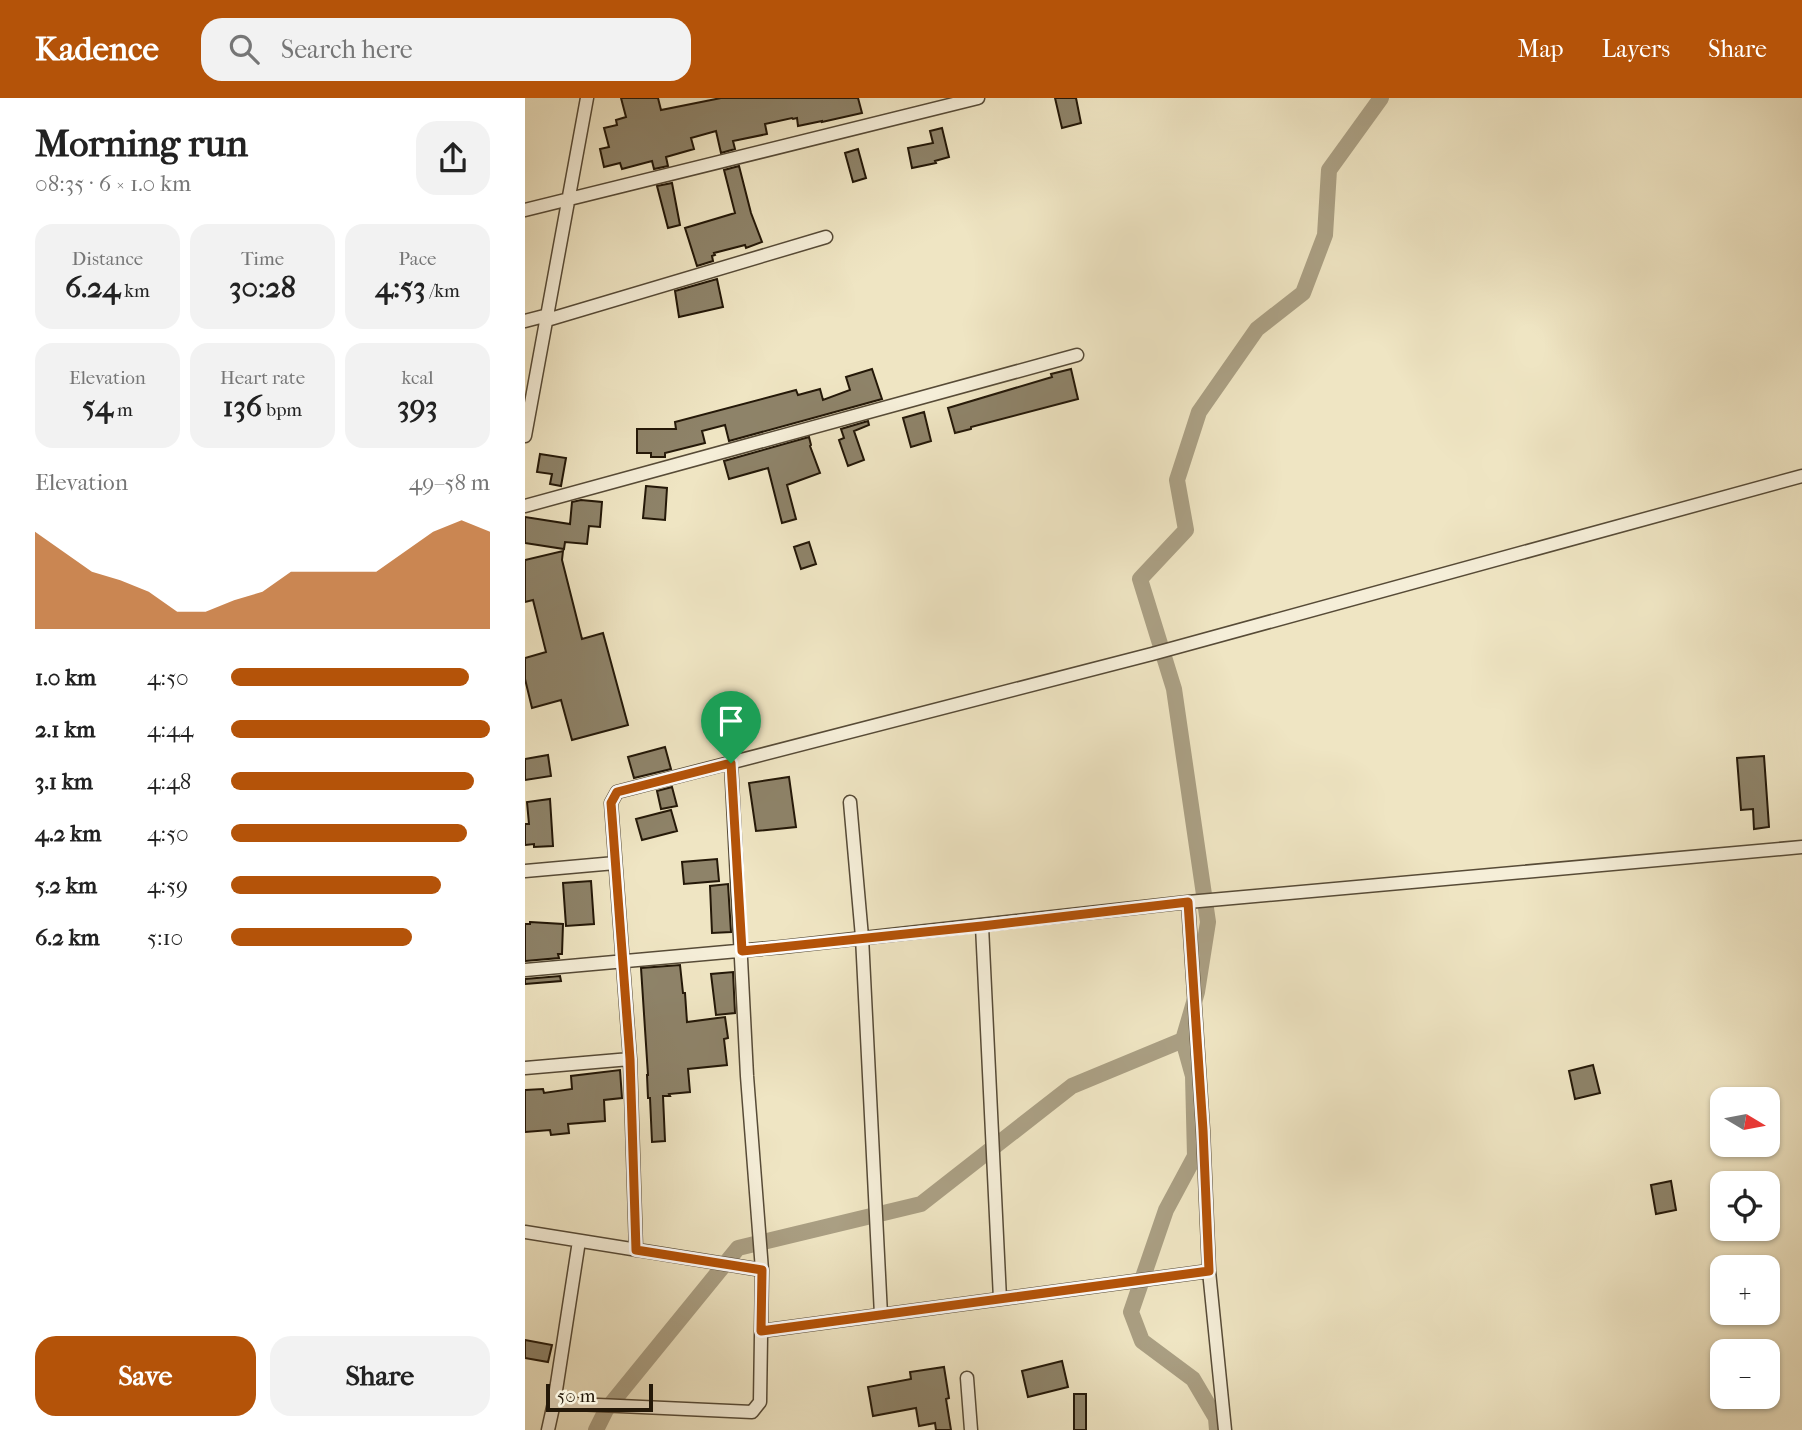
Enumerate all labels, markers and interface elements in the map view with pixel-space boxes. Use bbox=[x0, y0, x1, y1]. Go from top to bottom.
search box bbox=[201, 18, 691, 81]
text: Kadence bbox=[35, 30, 159, 69]
icon: search bbox=[225, 30, 263, 68]
text: Search here bbox=[281, 34, 413, 65]
text: Map bbox=[1518, 35, 1564, 63]
text: Layers bbox=[1602, 35, 1670, 63]
text: Share bbox=[1708, 35, 1767, 63]
text: Morning run bbox=[35, 121, 248, 166]
button: share bbox=[416, 121, 490, 195]
text: 08:35 · 6 × 1.0 km bbox=[35, 170, 191, 197]
text: Distance bbox=[72, 248, 143, 270]
text: Time bbox=[241, 248, 284, 270]
text: Pace bbox=[399, 248, 436, 270]
text: 6.24 bbox=[65, 270, 120, 305]
text: 30:28 bbox=[229, 270, 296, 305]
text: 4:53 bbox=[375, 270, 425, 305]
text: km bbox=[120, 280, 150, 302]
text: /km bbox=[425, 280, 460, 302]
text: Elevation bbox=[69, 367, 146, 389]
text: Heart rate bbox=[220, 367, 305, 389]
text: kcal bbox=[402, 367, 433, 389]
text: 54 bbox=[82, 389, 113, 424]
text: 136 bbox=[223, 389, 262, 424]
text: 393 bbox=[397, 389, 438, 424]
text: m bbox=[113, 399, 133, 421]
text: bpm bbox=[262, 399, 302, 421]
text: Elevation bbox=[35, 469, 128, 496]
text: 49–58 m bbox=[409, 469, 490, 496]
text: 1.0 km bbox=[35, 664, 96, 691]
text: 4:50 bbox=[147, 664, 189, 691]
pin bbox=[701, 691, 761, 763]
icon: arrive bbox=[712, 702, 750, 740]
text: 2.1 km bbox=[35, 716, 95, 743]
text: 4:44 bbox=[147, 716, 193, 743]
text: 3.1 km bbox=[35, 768, 93, 795]
text: 4:48 bbox=[147, 768, 191, 795]
text: 4.2 km bbox=[35, 820, 101, 847]
text: 4:50 bbox=[147, 820, 189, 847]
text: 5.2 km bbox=[35, 872, 97, 899]
text: 4:59 bbox=[147, 872, 188, 899]
text: 6.2 km bbox=[35, 924, 100, 951]
text: 5:10 bbox=[147, 924, 183, 951]
north arrow bbox=[1710, 1087, 1780, 1157]
map controls bbox=[1710, 1087, 1780, 1409]
button: locate bbox=[1710, 1171, 1780, 1241]
button: + bbox=[1710, 1255, 1780, 1325]
button: Save bbox=[35, 1336, 256, 1416]
button: Share bbox=[270, 1336, 490, 1416]
button: − bbox=[1710, 1339, 1780, 1409]
scale bar bbox=[546, 1381, 653, 1413]
text: 50 m bbox=[557, 1385, 596, 1407]

